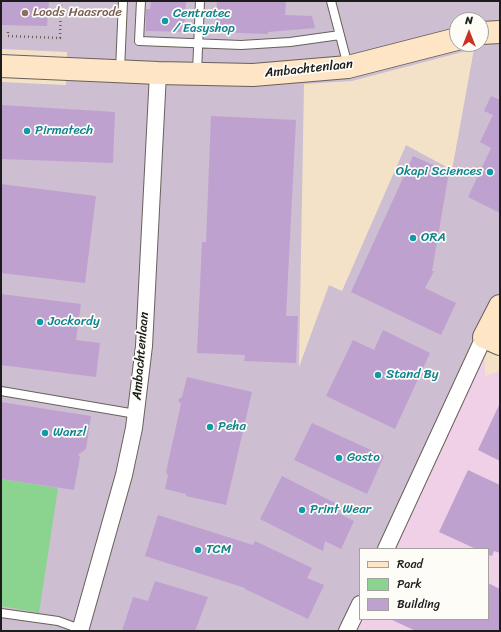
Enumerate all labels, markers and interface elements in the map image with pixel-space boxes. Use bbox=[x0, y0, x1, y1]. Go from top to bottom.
place label: Loods Haasrode bbox=[33, 5, 122, 21]
place label: Centratec / Easyshop bbox=[173, 6, 235, 37]
marker: Loods Haasrode bbox=[20, 8, 30, 18]
text: N bbox=[465, 11, 473, 30]
north arrow bbox=[449, 12, 489, 52]
marker: Centratec / Easyshop bbox=[160, 16, 170, 26]
street label: Ambachtenlaan bbox=[264, 57, 354, 81]
place label: Pirmatech bbox=[35, 123, 93, 139]
marker: Pirmatech bbox=[22, 126, 32, 136]
place label: Okapi Sciences bbox=[396, 164, 482, 180]
marker: Okapi Sciences bbox=[485, 167, 495, 177]
place label: ORA bbox=[421, 230, 446, 246]
marker: ORA bbox=[408, 233, 418, 243]
street label: Ambachtenlaan bbox=[129, 311, 153, 401]
place label: Jockordy bbox=[48, 314, 100, 330]
marker: Jockordy bbox=[35, 317, 45, 327]
place label: Stand By bbox=[386, 367, 439, 383]
marker: Stand By bbox=[373, 370, 383, 380]
place label: Peha bbox=[218, 419, 246, 435]
marker: Peha bbox=[205, 422, 215, 432]
place label: Wanzl bbox=[53, 425, 86, 441]
marker: Wanzl bbox=[40, 428, 50, 438]
place label: Gosto bbox=[347, 450, 380, 466]
marker: Gosto bbox=[334, 453, 344, 463]
place label: Print Wear bbox=[310, 502, 371, 518]
marker: Print Wear bbox=[297, 505, 307, 515]
place label: TCM bbox=[206, 542, 231, 558]
marker: TCM bbox=[193, 545, 203, 555]
legend bbox=[359, 548, 489, 620]
text: Road bbox=[397, 553, 423, 575]
text: Park bbox=[397, 573, 422, 595]
text: Building bbox=[397, 593, 440, 615]

